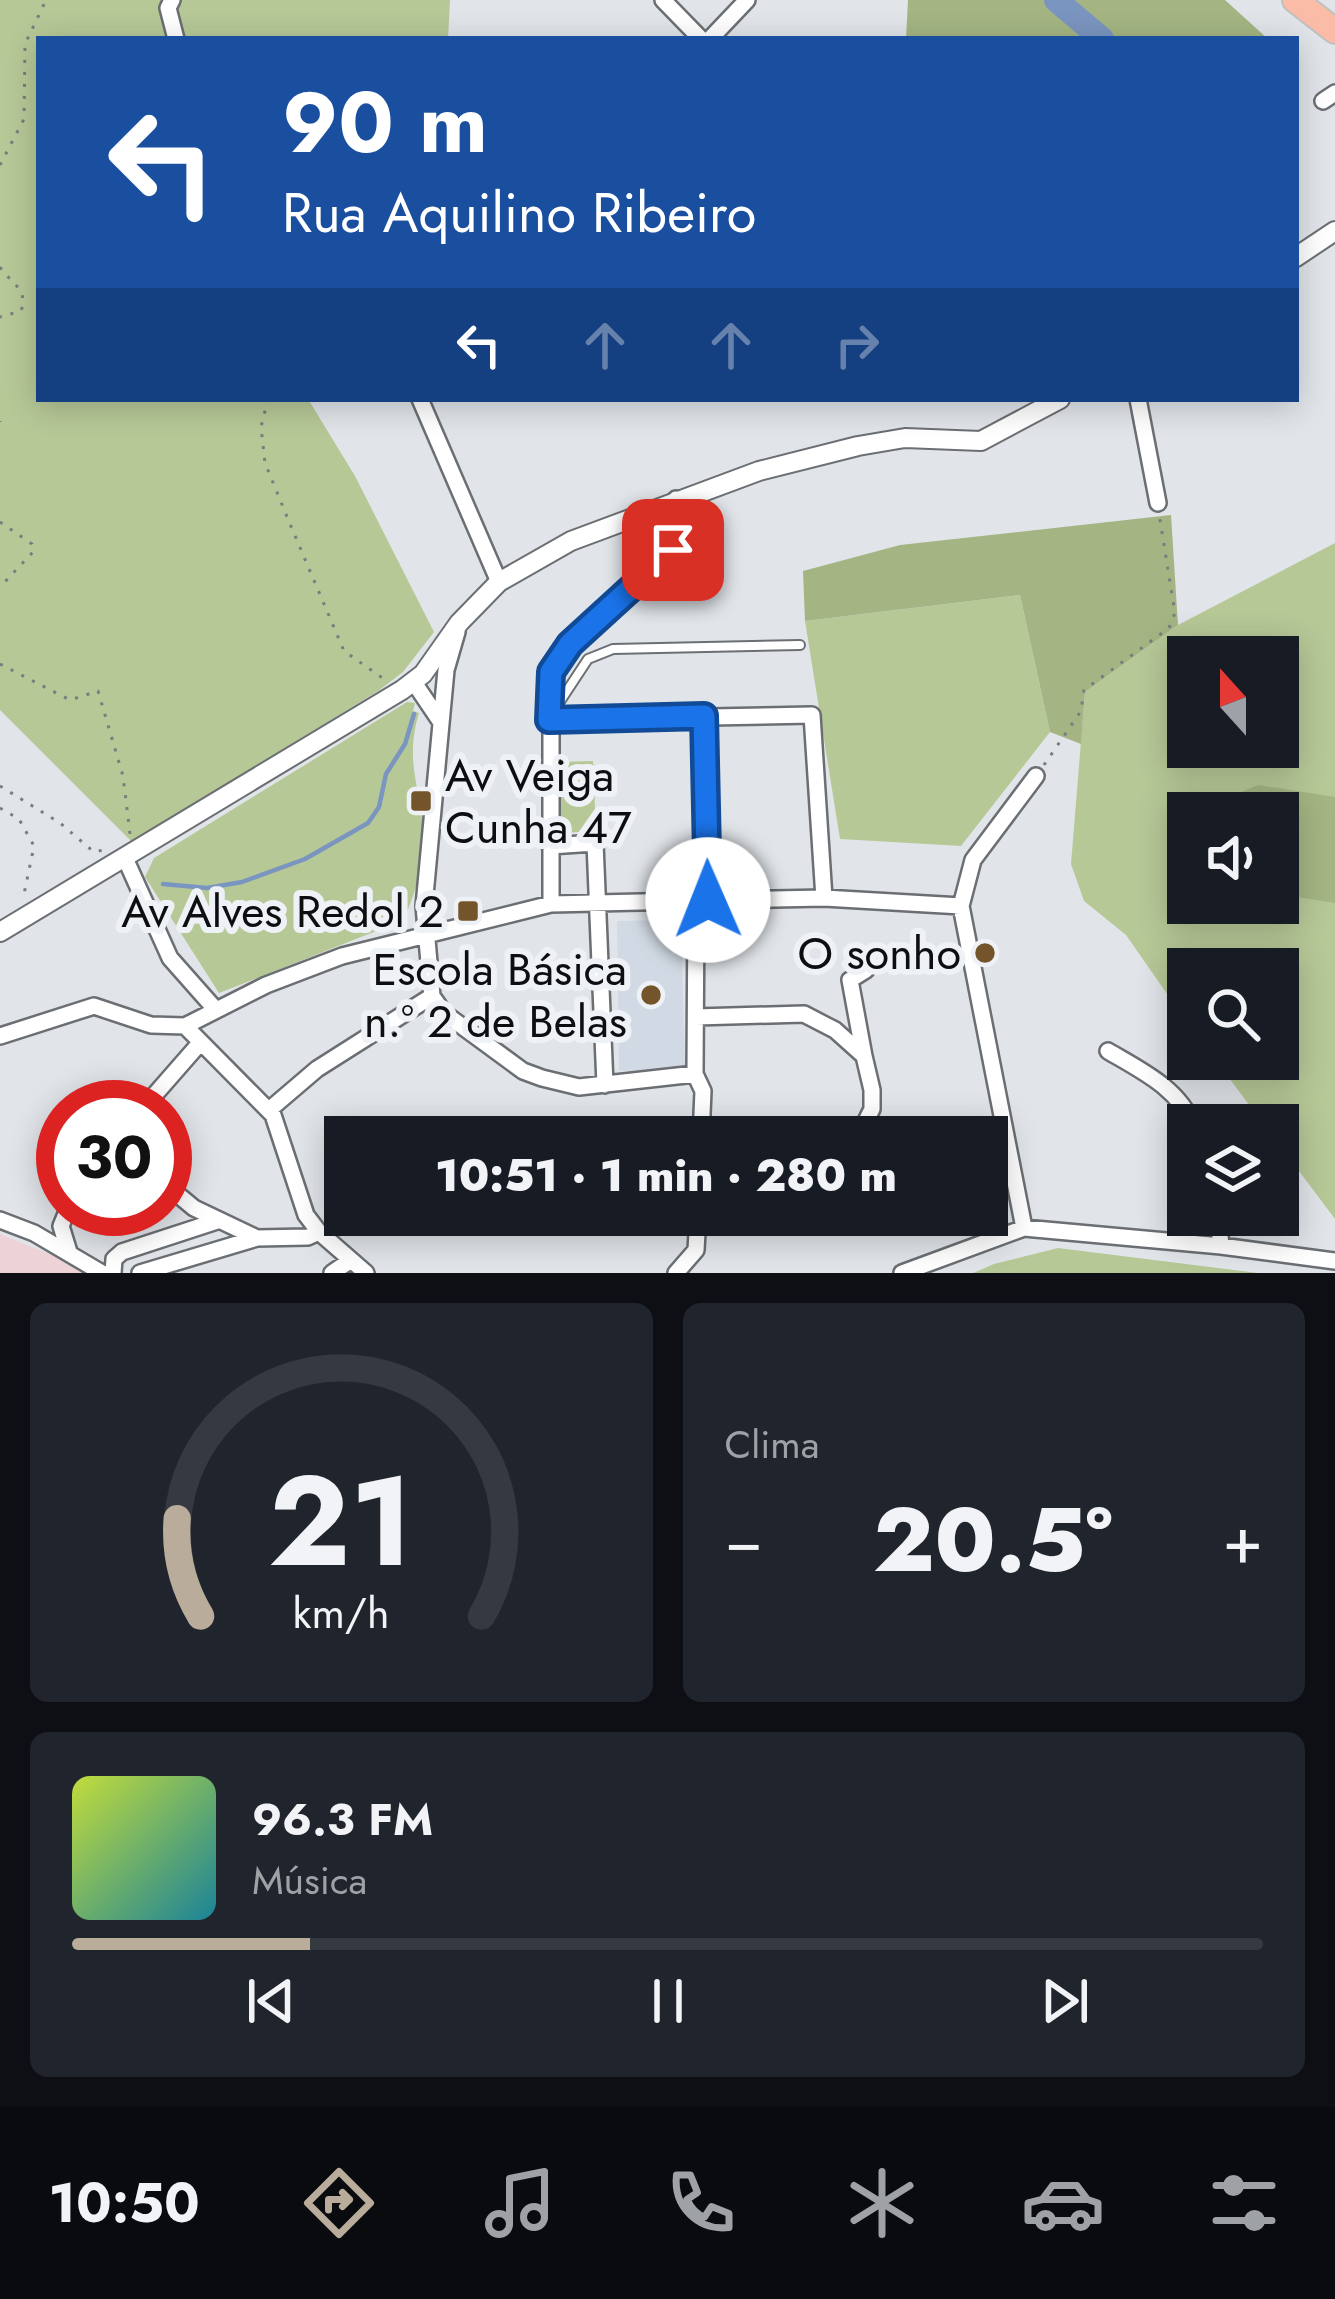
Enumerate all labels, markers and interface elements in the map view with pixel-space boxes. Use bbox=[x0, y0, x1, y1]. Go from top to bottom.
text: 90 m bbox=[282, 62, 488, 184]
icon: left bbox=[84, 84, 240, 240]
text: Rua Aquilino Ribeiro bbox=[282, 174, 756, 252]
icon: left bbox=[446, 312, 512, 378]
icon: ahead bbox=[572, 312, 638, 378]
icon: ahead bbox=[698, 312, 764, 378]
icon: right bbox=[824, 312, 890, 378]
pin bbox=[622, 499, 724, 601]
icon: arrive bbox=[640, 517, 706, 583]
north arrow bbox=[1167, 636, 1299, 768]
map controls bbox=[1167, 636, 1299, 1236]
place label: Av Veiga Cunha 47 bbox=[445, 743, 632, 860]
marker: Av Veiga Cunha 47 bbox=[408, 788, 434, 814]
button: sound bbox=[1167, 792, 1299, 924]
position arrow bbox=[645, 837, 771, 963]
place label: Av Alves Redol 2 bbox=[121, 879, 444, 944]
marker: Av Alves Redol 2 bbox=[455, 898, 481, 924]
place label: O sonho bbox=[797, 921, 961, 986]
place label: Escola Básica n.º 2 de Belas bbox=[364, 937, 627, 1054]
marker: O sonho bbox=[972, 940, 998, 966]
button: search bbox=[1167, 948, 1299, 1080]
marker: Escola Básica n.º 2 de Belas bbox=[638, 982, 664, 1008]
speed limit sign: 30 bbox=[36, 1080, 192, 1236]
button: layers bbox=[1167, 1104, 1299, 1236]
text: 10:51 · 1 min · 280 m bbox=[435, 1143, 897, 1208]
text: Clima bbox=[725, 1416, 820, 1473]
text: 21 bbox=[269, 1431, 414, 1612]
text: 20.5° bbox=[873, 1475, 1113, 1605]
text: − bbox=[725, 1492, 763, 1588]
text: + bbox=[1222, 1492, 1263, 1588]
text: km/h bbox=[293, 1581, 390, 1643]
text: 96.3 FM bbox=[252, 1787, 433, 1852]
text: Música bbox=[252, 1852, 367, 1909]
icon: previous bbox=[238, 1968, 304, 2034]
icon: pause bbox=[635, 1968, 701, 2034]
icon: next bbox=[1032, 1968, 1098, 2034]
icon: directions bbox=[297, 2161, 381, 2245]
icon: music bbox=[478, 2161, 562, 2245]
icon: phone bbox=[659, 2161, 743, 2245]
icon: climate bbox=[840, 2161, 924, 2245]
icon: car bbox=[1021, 2161, 1105, 2245]
icon: filters bbox=[1202, 2161, 1286, 2245]
text: 10:50 bbox=[49, 2164, 200, 2242]

